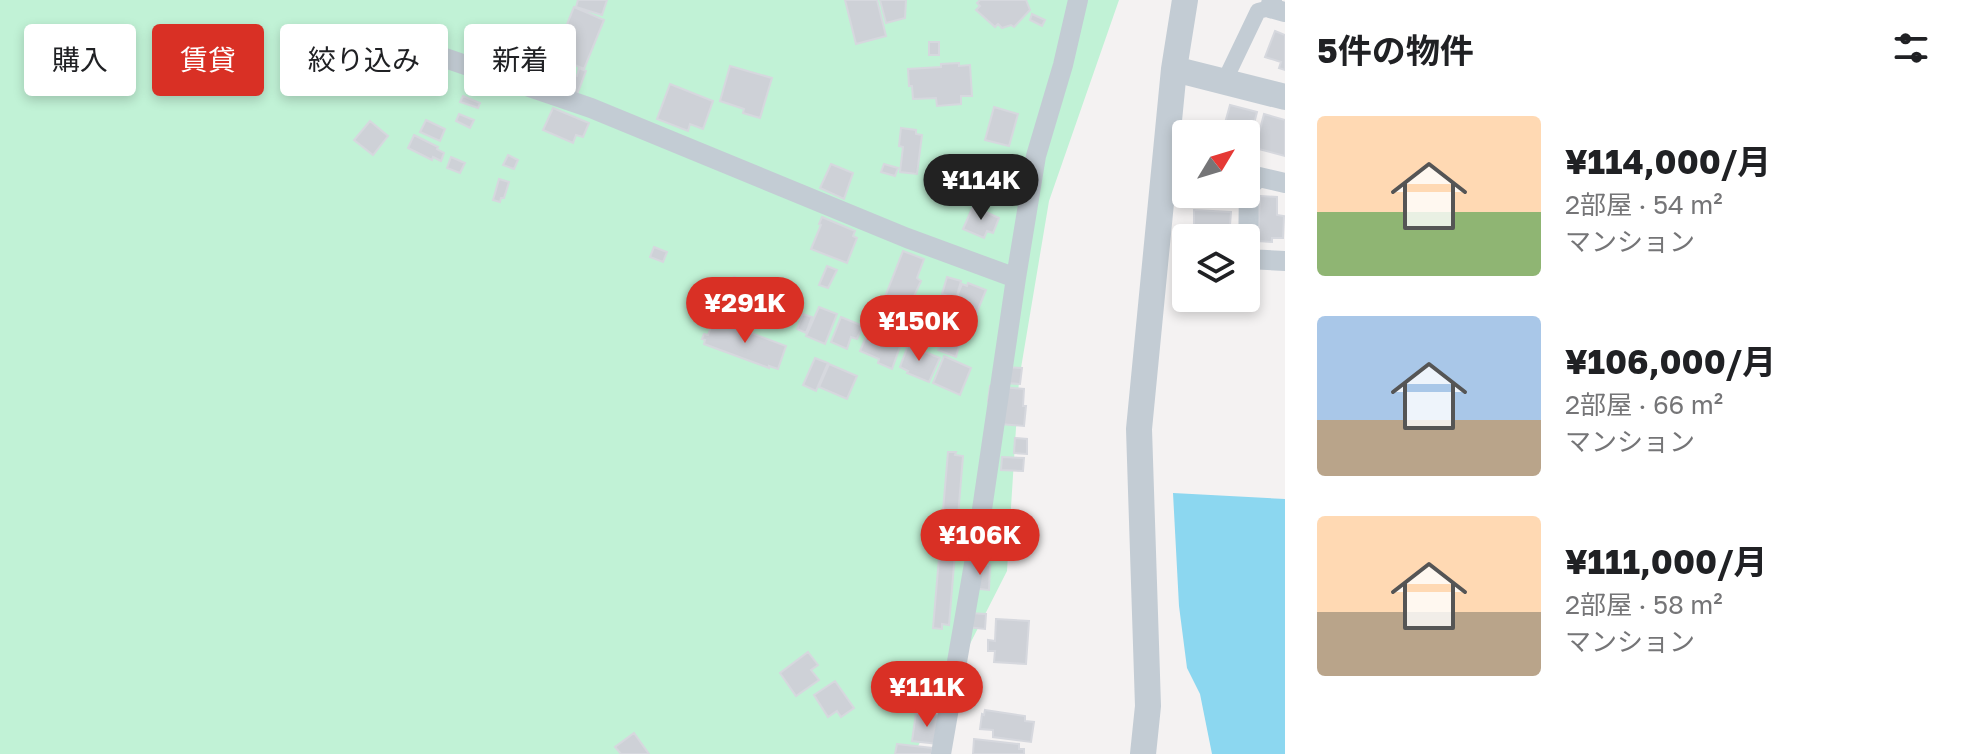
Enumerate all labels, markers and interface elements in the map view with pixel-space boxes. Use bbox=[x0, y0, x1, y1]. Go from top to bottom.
chip: 購入 bbox=[24, 24, 136, 96]
chip: 賃貸 bbox=[152, 24, 264, 96]
chip: 絞り込み bbox=[280, 24, 448, 96]
chip: 新着 bbox=[464, 24, 576, 96]
icon: filters bbox=[1889, 26, 1933, 70]
text: 5件の物件 bbox=[1317, 30, 1474, 70]
north arrow bbox=[1172, 120, 1260, 208]
map controls bbox=[1172, 120, 1260, 312]
text: ¥114,000/月 bbox=[1565, 141, 1771, 181]
icon: home bbox=[1381, 148, 1477, 244]
pin: ¥114K bbox=[925, 154, 1037, 222]
text: ¥114K bbox=[941, 164, 1021, 195]
text: 2部屋 · 54 m² bbox=[1565, 189, 1723, 220]
button: layers bbox=[1172, 224, 1260, 312]
text: マンション bbox=[1565, 226, 1695, 257]
pin: ¥291K bbox=[689, 277, 801, 345]
text: ¥291K bbox=[704, 287, 786, 318]
pin: ¥150K bbox=[863, 295, 975, 363]
text: ¥150K bbox=[878, 305, 960, 336]
text: ¥106,000/月 bbox=[1565, 341, 1776, 381]
icon: home bbox=[1381, 348, 1477, 444]
text: 2部屋 · 66 m² bbox=[1565, 389, 1723, 420]
text: マンション bbox=[1565, 426, 1695, 457]
pin: ¥106K bbox=[924, 509, 1036, 577]
text: ¥106K bbox=[939, 519, 1021, 550]
text: ¥111,000/月 bbox=[1565, 541, 1767, 581]
icon: home bbox=[1381, 548, 1477, 644]
text: 2部屋 · 58 m² bbox=[1565, 589, 1723, 620]
text: マンション bbox=[1565, 626, 1695, 657]
pin: ¥111K bbox=[871, 661, 983, 729]
text: ¥111K bbox=[889, 671, 965, 702]

